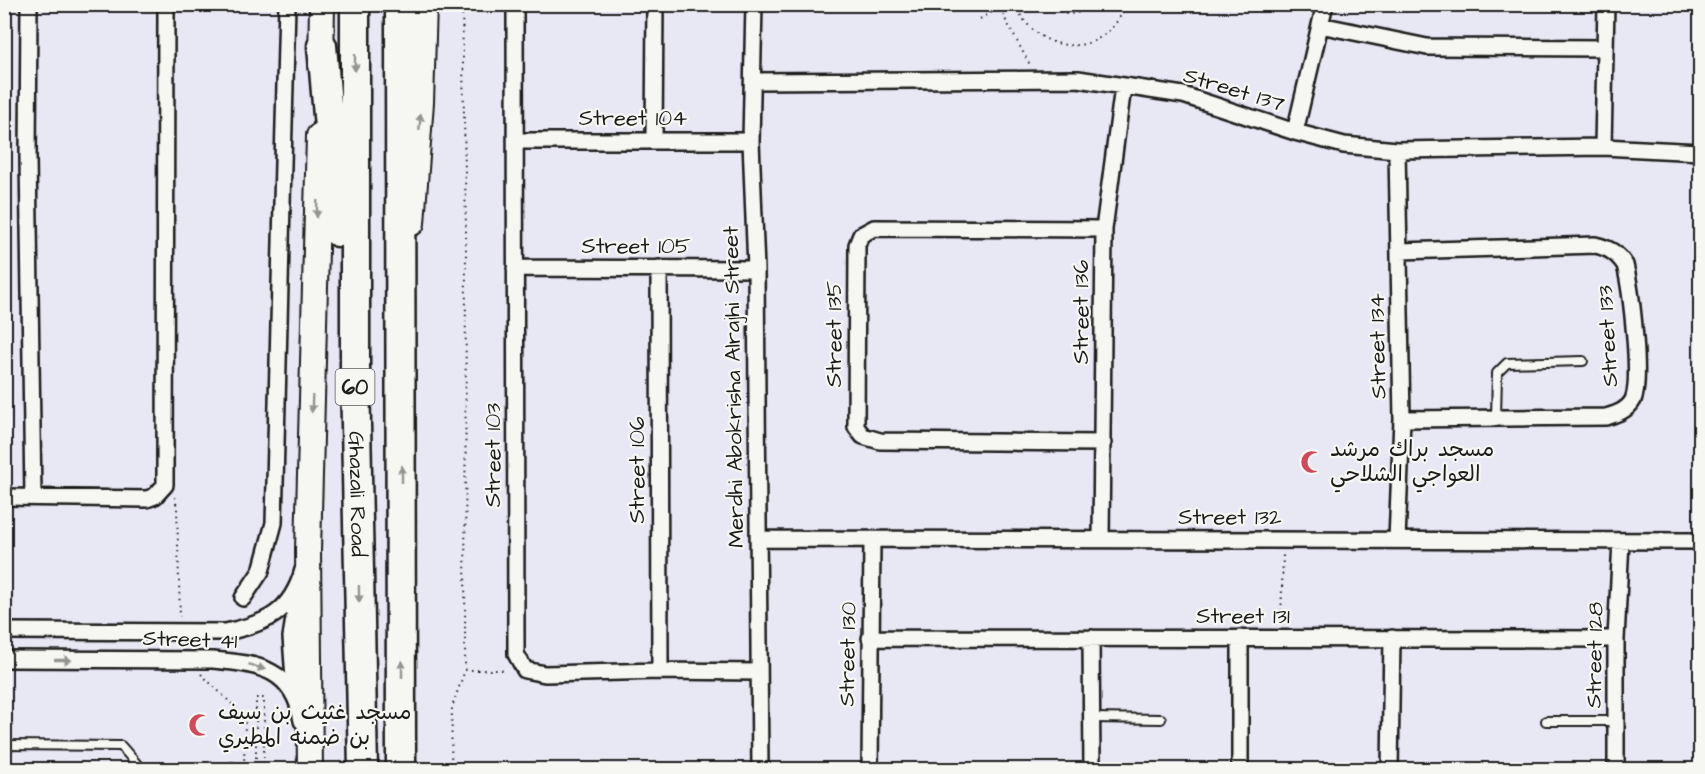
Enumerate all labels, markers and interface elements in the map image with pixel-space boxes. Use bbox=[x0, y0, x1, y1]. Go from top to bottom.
one-way arrow bbox=[350, 53, 360, 72]
street label: Street 137 bbox=[1180, 60, 1289, 120]
street label: Street 104 bbox=[579, 103, 687, 134]
one-way arrow bbox=[415, 113, 424, 132]
one-way arrow bbox=[313, 200, 322, 219]
street label: Merdhi Abokrisha Alrajhi Street bbox=[716, 226, 752, 548]
street label: Street 105 bbox=[582, 231, 691, 262]
street label: Street 136 bbox=[1066, 260, 1097, 364]
street label: Street 135 bbox=[819, 280, 850, 387]
street label: Street 133 bbox=[1590, 284, 1626, 388]
street label: Street 134 bbox=[1362, 293, 1394, 399]
road number: 60 bbox=[336, 369, 374, 405]
one-way arrow bbox=[307, 395, 317, 414]
street label: Street 103 bbox=[478, 403, 509, 507]
street label: Street 106 bbox=[622, 416, 653, 524]
street label: Ghazali Road bbox=[341, 431, 374, 557]
place label: مسجد براك مرشد العواجي الشلاحي bbox=[1330, 434, 1494, 493]
mosque icon: مسجد براك مرشد العواجي الشلاحي bbox=[1299, 449, 1325, 475]
one-way arrow bbox=[397, 465, 407, 484]
street label: Street 132 bbox=[1178, 502, 1282, 533]
one-way arrow bbox=[354, 584, 364, 603]
street label: Street 130 bbox=[832, 601, 864, 707]
street label: Street 131 bbox=[1196, 601, 1290, 632]
street label: Street 128 bbox=[1579, 602, 1611, 708]
street label: Street 41 bbox=[142, 623, 238, 657]
one-way arrow bbox=[53, 655, 72, 665]
one-way arrow bbox=[397, 660, 407, 679]
one-way arrow bbox=[248, 663, 266, 672]
place label: مسجد غثيث بن سيف بن ضمنه المطيري bbox=[218, 697, 412, 753]
mosque icon: مسجد غثيث بن سيف بن ضمنه المطيري bbox=[187, 712, 213, 738]

